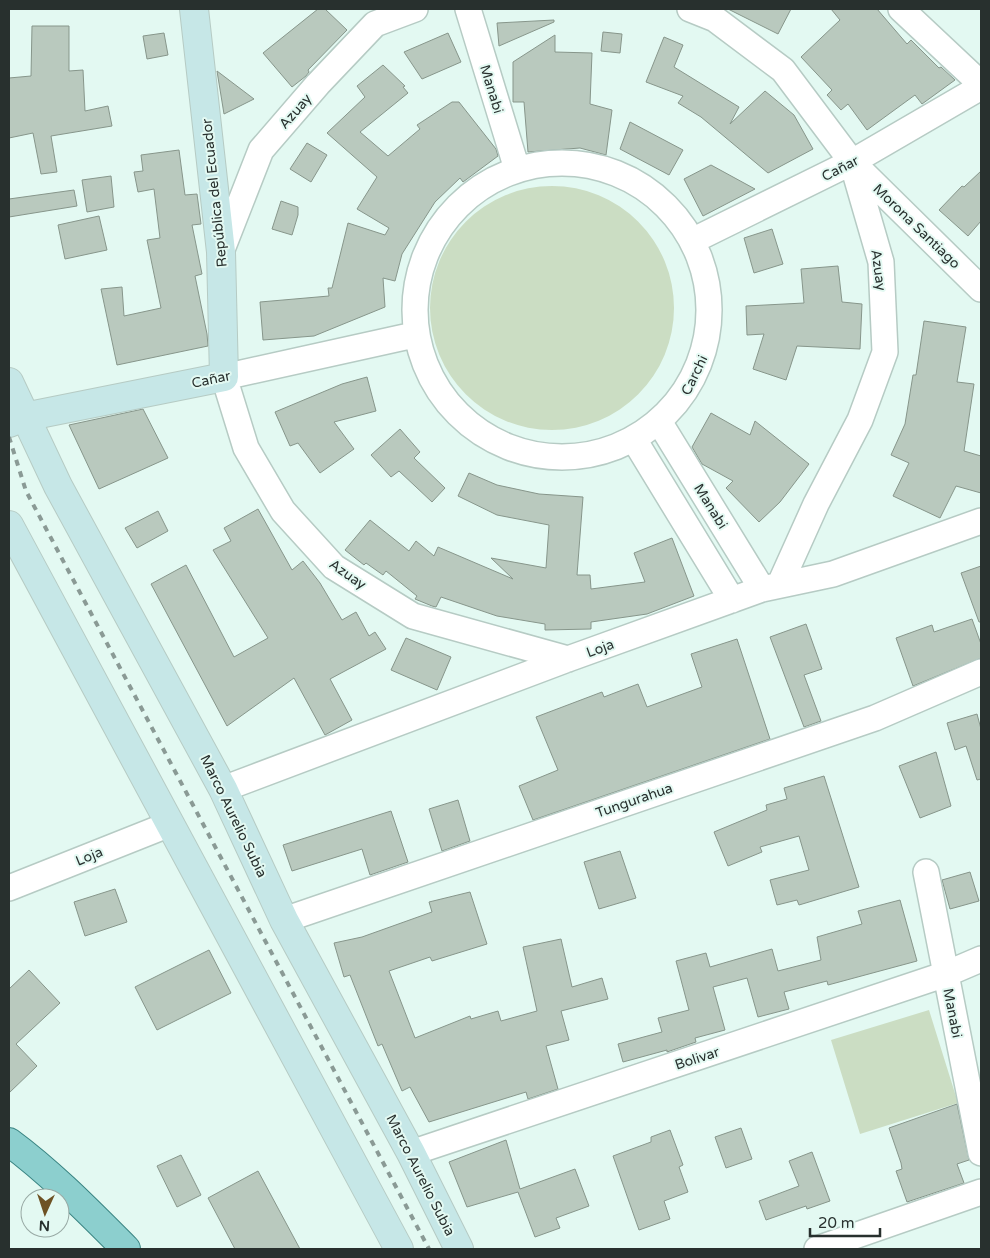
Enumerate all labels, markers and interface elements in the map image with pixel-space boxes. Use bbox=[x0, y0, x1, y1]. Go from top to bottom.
street label: Manabi bbox=[476, 63, 507, 116]
street label: Azuay bbox=[275, 90, 316, 132]
street label: República del Ecuador bbox=[198, 117, 231, 268]
street label: Cañar bbox=[819, 152, 862, 185]
street label: Morona Santiago bbox=[870, 180, 964, 272]
street label: Azuay bbox=[867, 248, 890, 292]
street label: Carchi bbox=[678, 353, 711, 398]
street label: Cañar bbox=[190, 367, 233, 392]
street label: Manabi bbox=[690, 481, 731, 532]
street label: Azuay bbox=[326, 556, 370, 593]
street label: Loja bbox=[584, 636, 616, 661]
street label: Marco Aurelio Subia bbox=[196, 752, 271, 880]
street label: Tungurahua bbox=[593, 779, 675, 822]
street label: Loja bbox=[73, 843, 105, 870]
street label: Manabi bbox=[939, 987, 966, 1039]
street label: Bolivar bbox=[673, 1043, 722, 1074]
street label: Marco Aurelio Subia bbox=[382, 1112, 459, 1239]
north arrow bbox=[20, 1188, 70, 1238]
scale bar bbox=[810, 1206, 880, 1238]
text: 20 m bbox=[818, 1214, 855, 1232]
text: N bbox=[38, 1217, 50, 1234]

